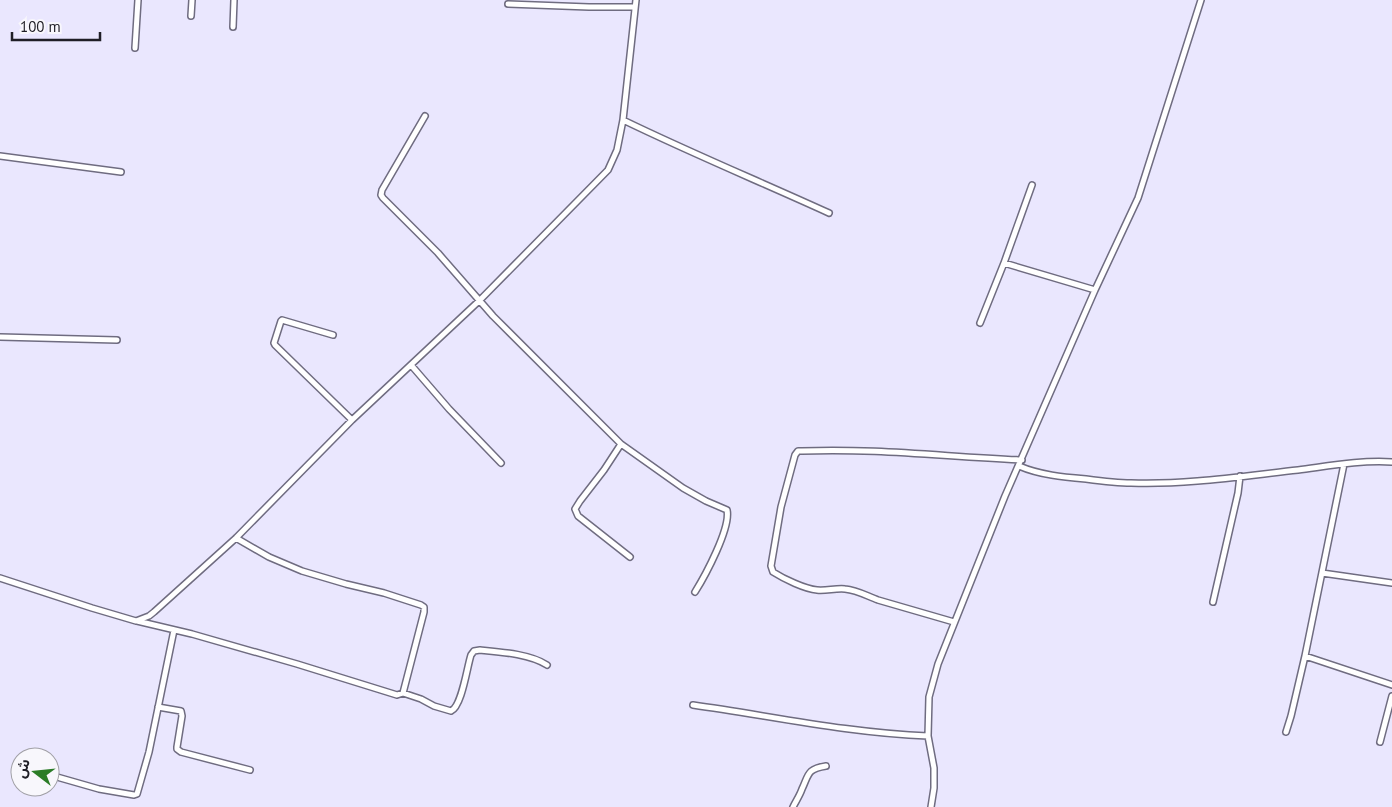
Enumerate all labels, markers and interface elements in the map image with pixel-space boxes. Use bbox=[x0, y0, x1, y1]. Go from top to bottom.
scale bar bbox=[12, 10, 100, 42]
text: 100 m bbox=[20, 17, 61, 36]
north arrow bbox=[10, 747, 60, 797]
text: ش bbox=[11, 757, 34, 780]

